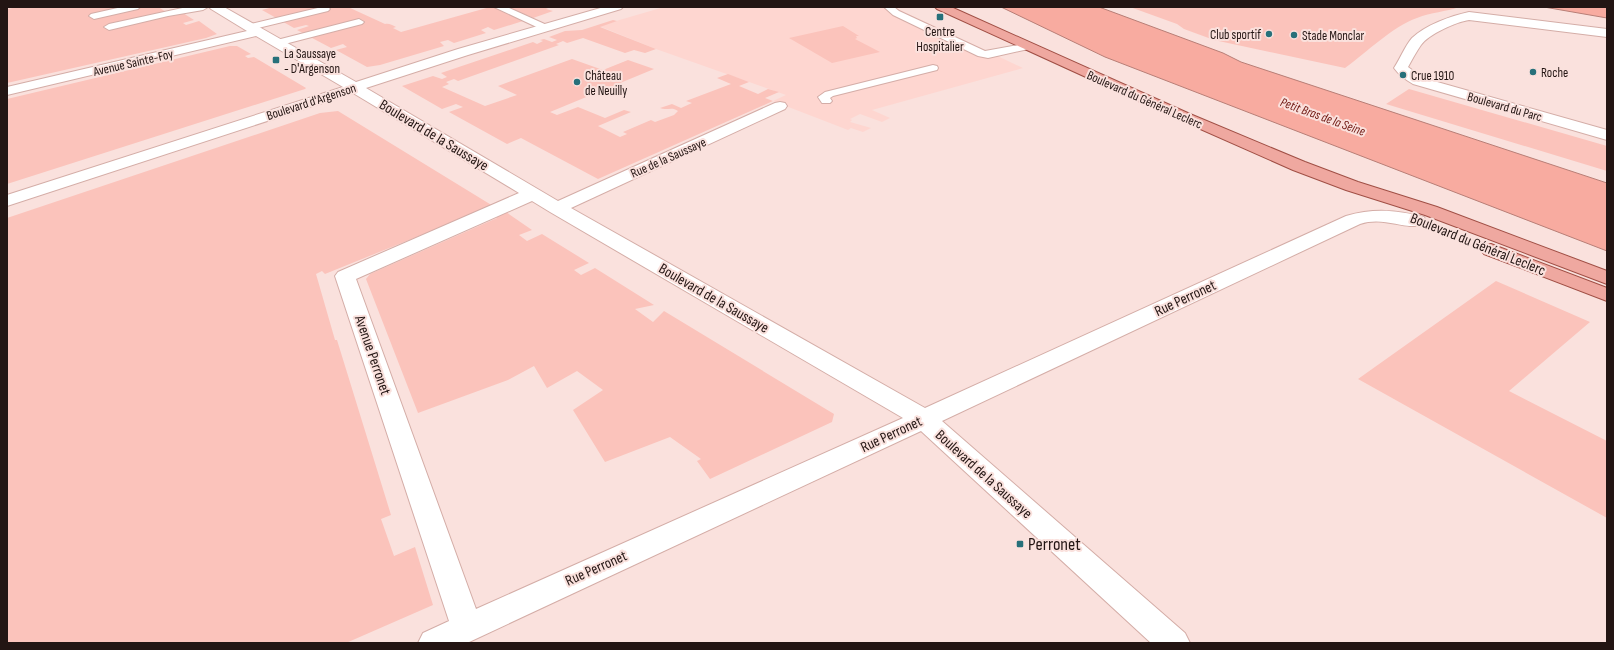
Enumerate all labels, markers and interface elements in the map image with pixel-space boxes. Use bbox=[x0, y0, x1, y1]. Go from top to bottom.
marker: Centre Hospitalier bbox=[935, 12, 945, 22]
place label: Centre Hospitalier bbox=[916, 24, 964, 55]
place label: Club sportif bbox=[1210, 27, 1261, 43]
place label: Stade Monclar bbox=[1302, 28, 1364, 44]
marker: Club sportif bbox=[1264, 29, 1274, 39]
marker: Stade Monclar bbox=[1289, 30, 1299, 40]
street label: Avenue Sainte-Foy bbox=[91, 46, 175, 80]
place label: La Saussaye - D'Argenson bbox=[284, 46, 340, 77]
marker: La Saussaye - D'Argenson bbox=[271, 55, 281, 65]
place label: Roche bbox=[1541, 65, 1568, 81]
street label: Boulevard du Général Leclerc bbox=[1084, 67, 1205, 133]
marker: Roche bbox=[1528, 67, 1538, 77]
place label: Château de Neuilly bbox=[585, 68, 627, 99]
place label: Crue 1910 bbox=[1411, 68, 1455, 84]
marker: Crue 1910 bbox=[1398, 70, 1408, 80]
marker: Château de Neuilly bbox=[572, 77, 582, 87]
street label: Boulevard d'Argenson bbox=[265, 80, 358, 124]
street label: Boulevard du Parc bbox=[1466, 89, 1544, 125]
water label: Petit Bras de la Seine bbox=[1278, 94, 1367, 140]
street label: Boulevard de la Saussaye bbox=[376, 95, 492, 175]
street label: Rue de la Saussaye bbox=[628, 134, 709, 182]
street label: Boulevard du Général Leclerc bbox=[1407, 209, 1548, 280]
street label: Boulevard de la Saussaye bbox=[655, 259, 772, 338]
street label: Rue Perronet bbox=[1151, 276, 1219, 321]
street label: Avenue Perronet bbox=[350, 312, 395, 398]
street label: Rue Perronet bbox=[857, 412, 925, 457]
street label: Boulevard de la Saussaye bbox=[931, 426, 1036, 523]
place label: Perronet bbox=[1028, 534, 1081, 555]
marker: Perronet bbox=[1015, 539, 1025, 549]
street label: Rue Perronet bbox=[562, 546, 630, 590]

